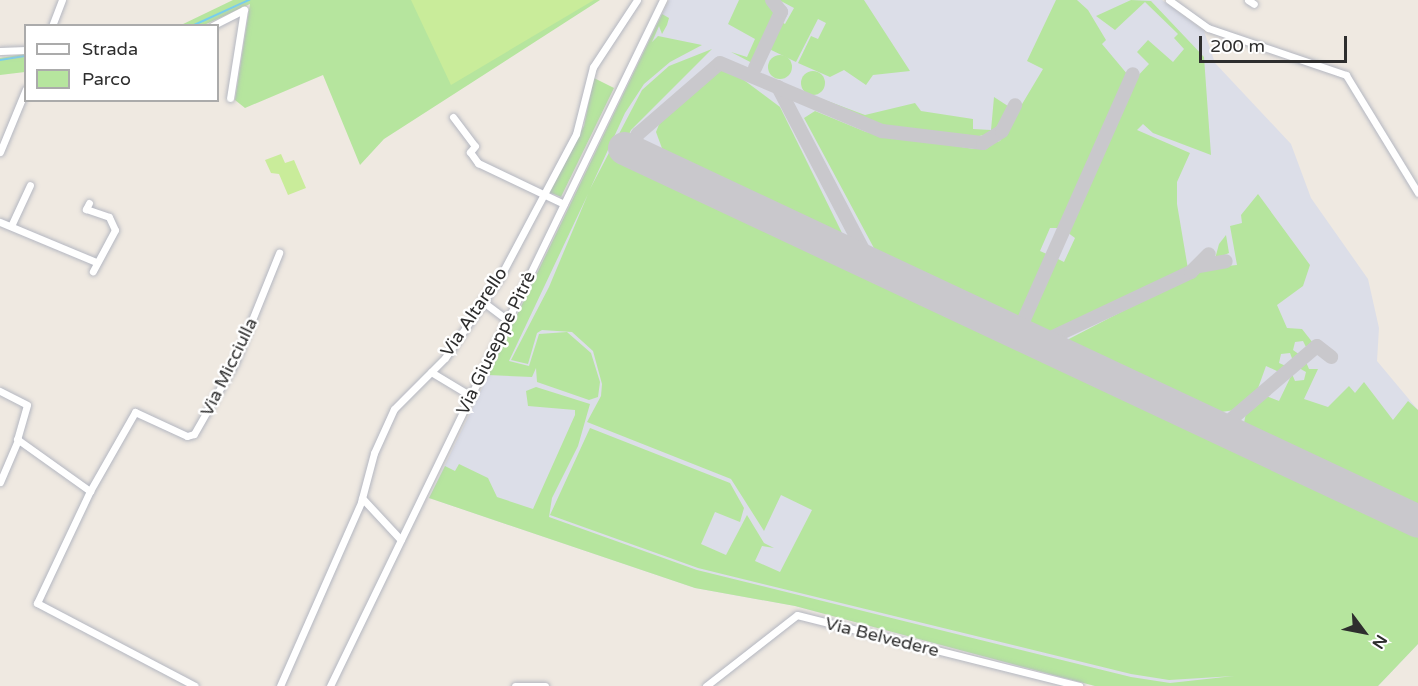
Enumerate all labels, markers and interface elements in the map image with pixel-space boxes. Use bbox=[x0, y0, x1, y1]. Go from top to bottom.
legend bbox=[24, 24, 219, 102]
scale bar bbox=[1202, 24, 1350, 62]
text: 200 m bbox=[1210, 35, 1265, 57]
text: Strada bbox=[82, 38, 138, 60]
text: Parco bbox=[82, 68, 131, 90]
street label: Via Altarello bbox=[436, 263, 512, 361]
street label: Via Giuseppe Pitrè bbox=[452, 268, 540, 418]
street label: Via Micciulla bbox=[196, 314, 262, 420]
north arrow bbox=[1334, 602, 1394, 662]
street label: Via Belvedere bbox=[823, 612, 941, 662]
text: N bbox=[1367, 631, 1391, 652]

